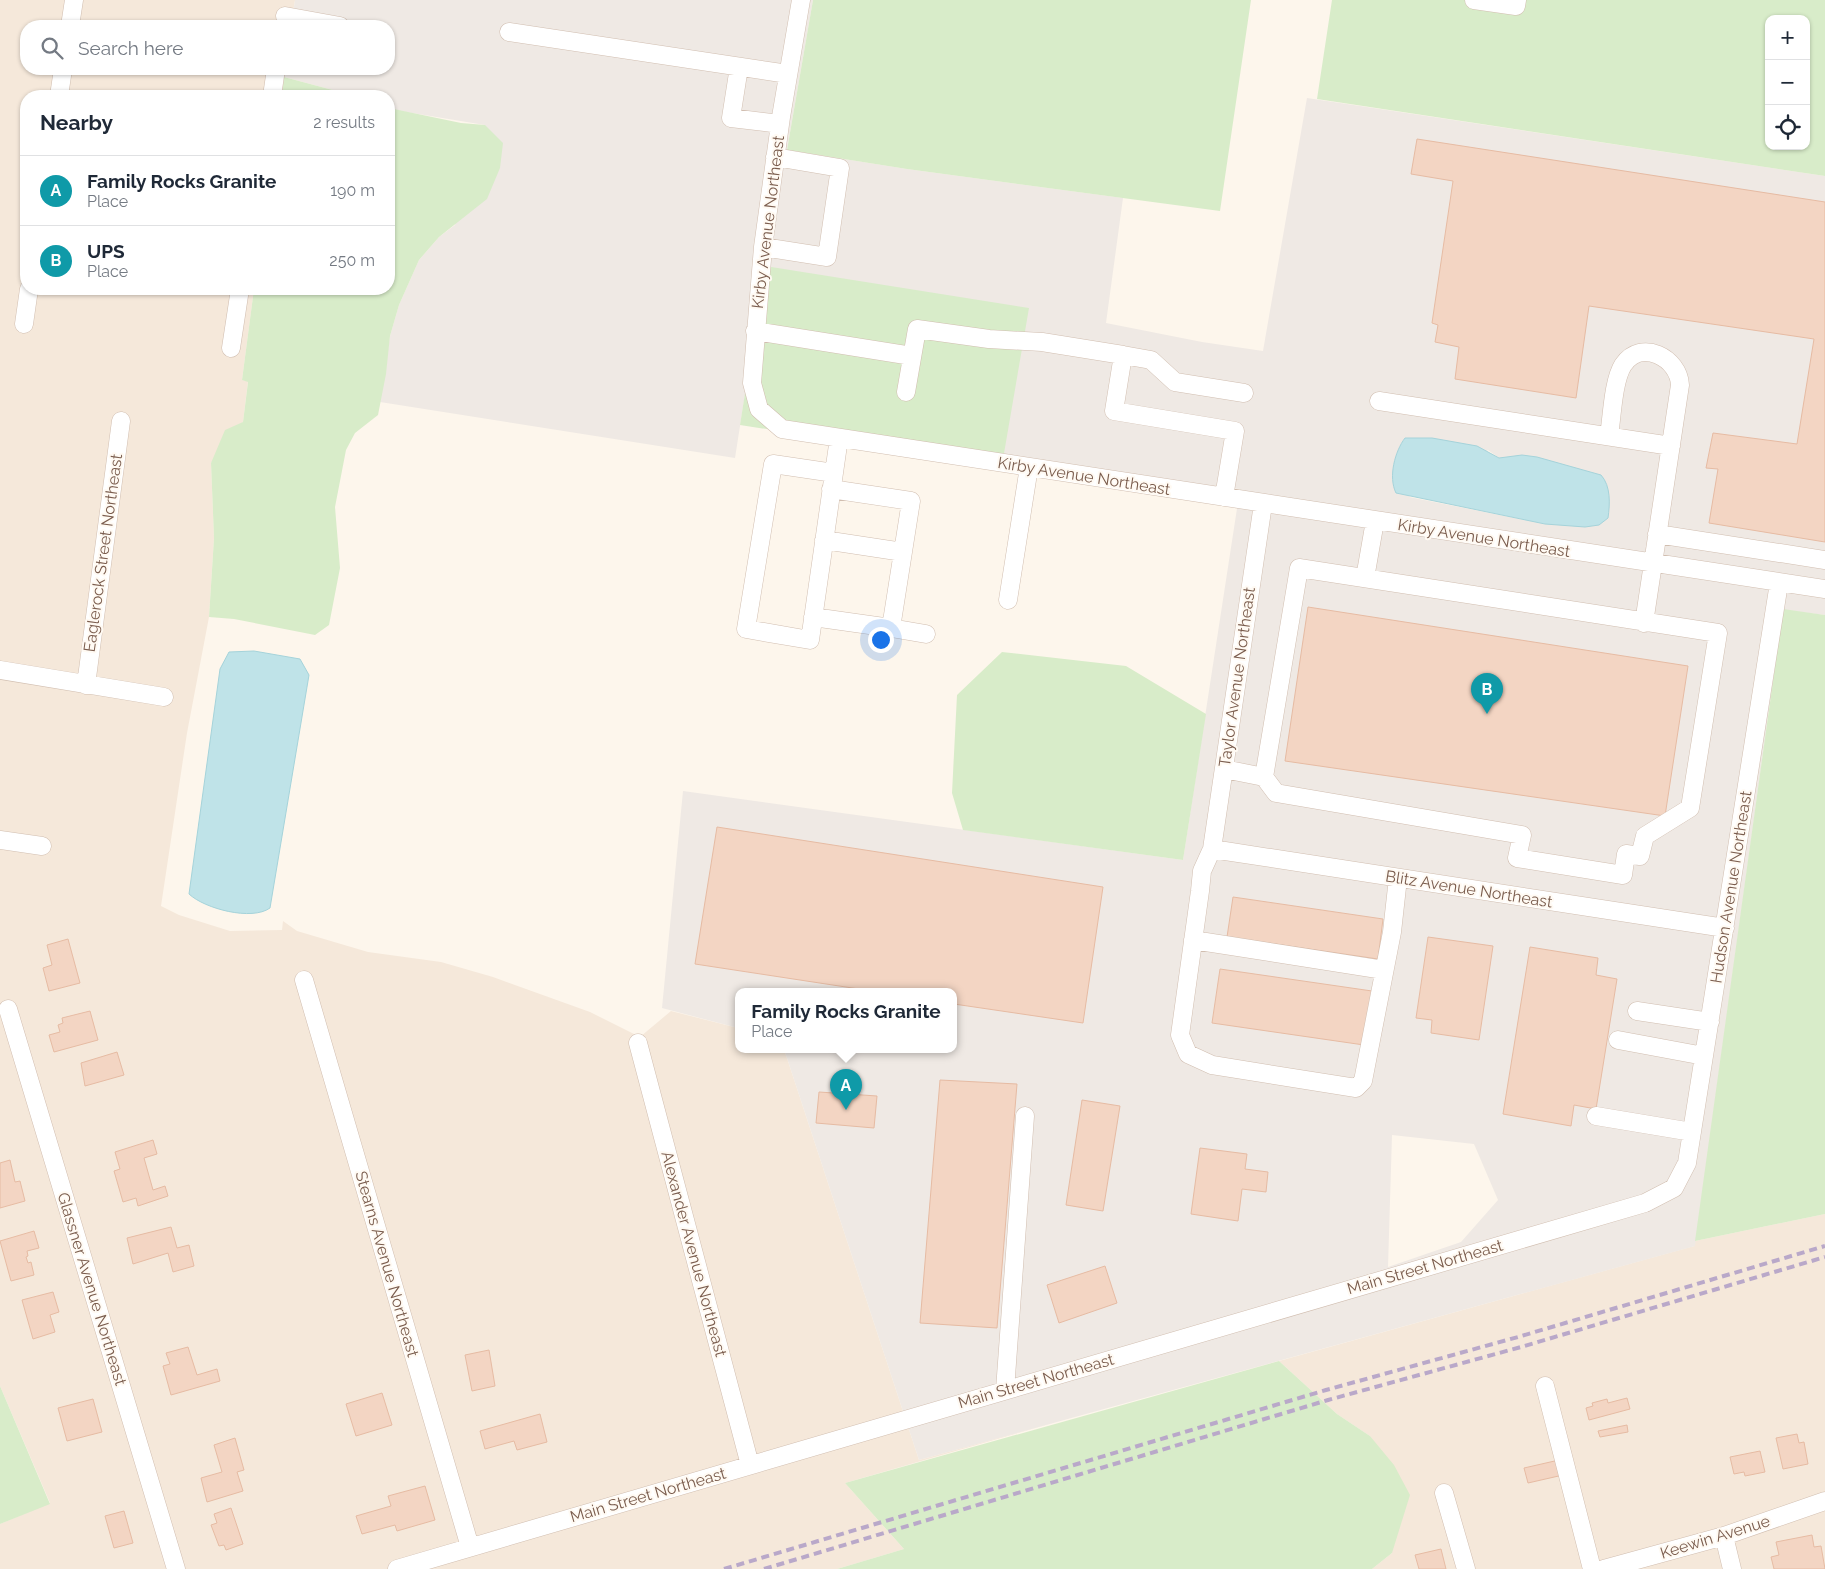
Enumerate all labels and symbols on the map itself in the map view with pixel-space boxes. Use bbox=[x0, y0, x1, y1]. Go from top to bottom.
street label: Kirby Avenue Northeast bbox=[748, 134, 788, 310]
street label: Eaglerock Street Northeast bbox=[80, 452, 126, 653]
street label: Kirby Avenue Northeast bbox=[996, 453, 1172, 499]
street label: Kirby Avenue Northeast bbox=[1396, 515, 1572, 561]
street label: Taylor Avenue Northeast bbox=[1215, 585, 1259, 768]
your location bbox=[868, 627, 894, 653]
pin: B bbox=[1471, 673, 1503, 714]
street label: Hudson Avenue Northeast bbox=[1706, 789, 1756, 985]
street label: Blitz Avenue Northeast bbox=[1384, 866, 1554, 912]
pin: A bbox=[830, 1069, 862, 1110]
street label: Alexander Avenue Northeast bbox=[657, 1149, 731, 1359]
street label: Stearns Avenue Northeast bbox=[351, 1169, 423, 1360]
street label: Glassner Avenue Northeast bbox=[54, 1190, 131, 1388]
street label: Main Street Northeast bbox=[1345, 1235, 1506, 1298]
street label: Main Street Northeast bbox=[956, 1349, 1117, 1412]
street label: Main Street Northeast bbox=[568, 1463, 729, 1526]
street label: Keewin Avenue bbox=[1658, 1511, 1772, 1563]

